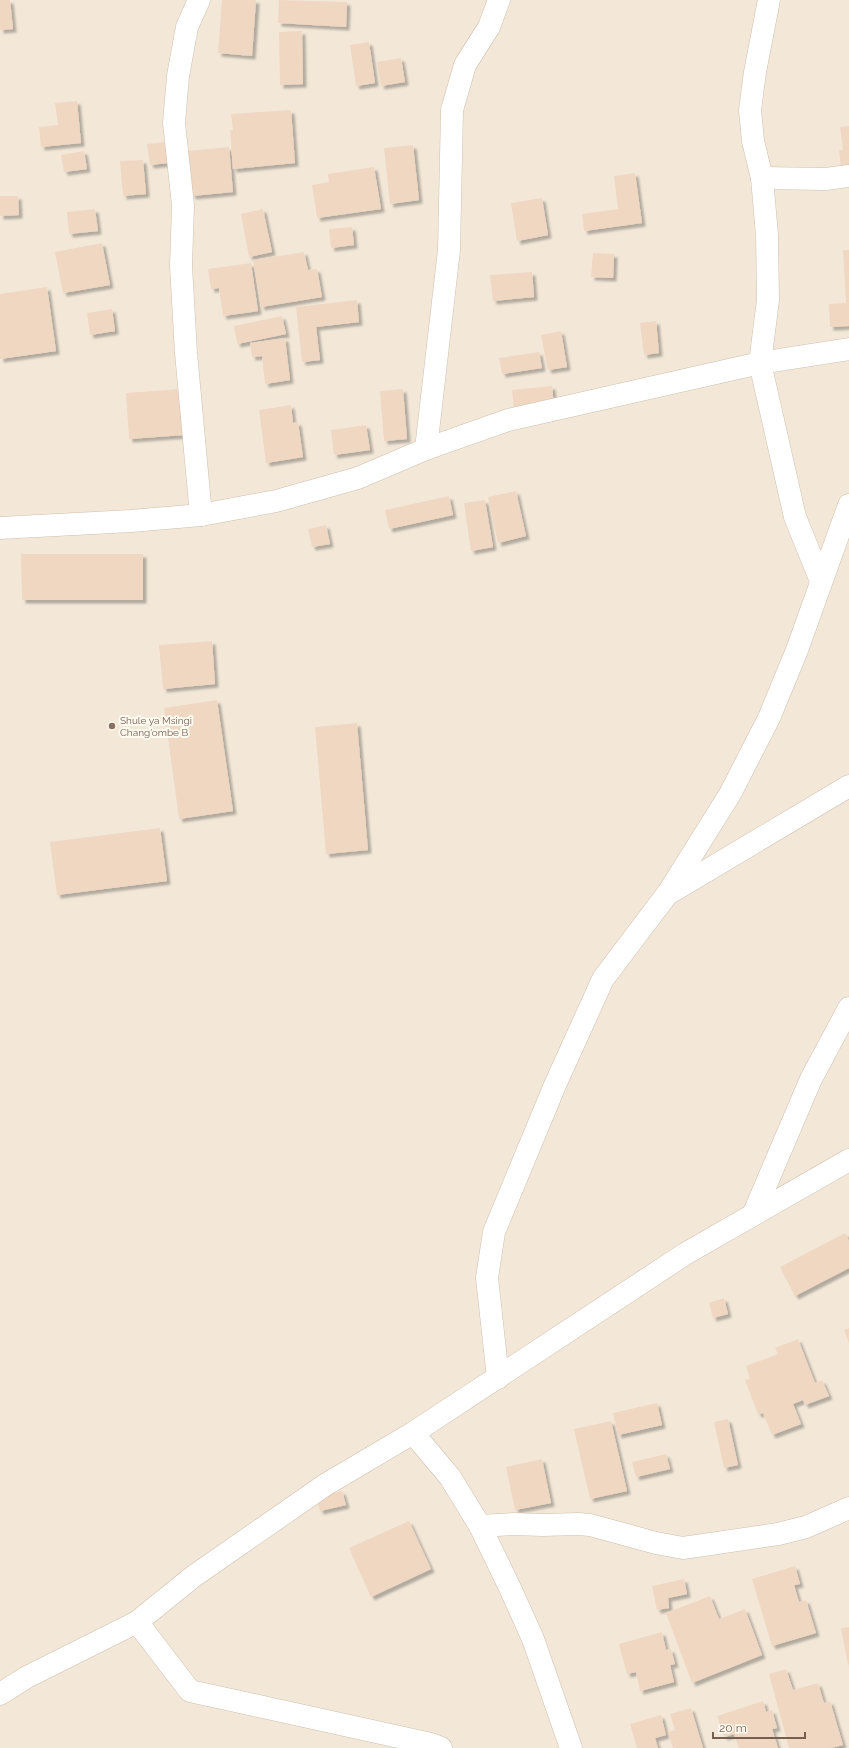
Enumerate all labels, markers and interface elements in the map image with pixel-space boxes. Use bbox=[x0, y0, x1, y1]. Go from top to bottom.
place label: Shule ya Msingi Chang'ombe B bbox=[120, 715, 192, 738]
marker: Shule ya Msingi Chang'ombe B bbox=[107, 721, 117, 731]
scale bar bbox=[713, 1714, 805, 1740]
text: 20 m bbox=[719, 1721, 747, 1735]

